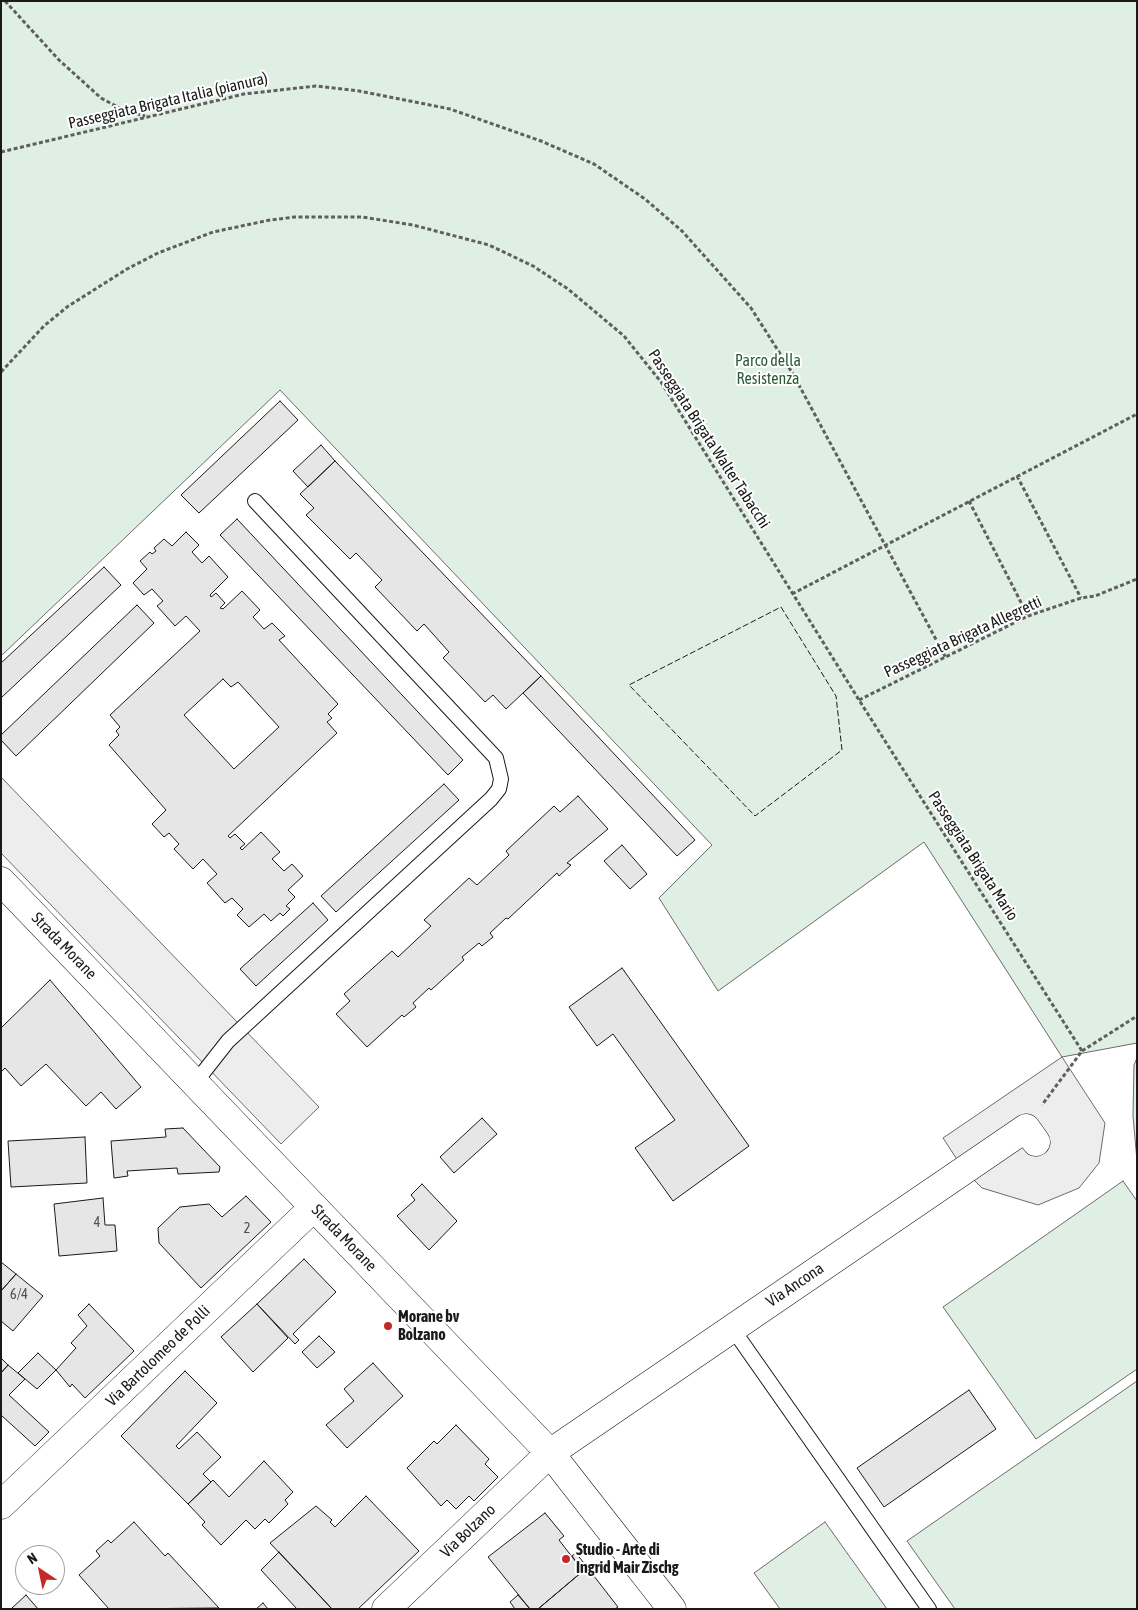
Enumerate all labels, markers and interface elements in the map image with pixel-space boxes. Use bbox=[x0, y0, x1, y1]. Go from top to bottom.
street label: Passeggiata Brigata Italia (pianura) bbox=[66, 69, 270, 133]
street label: Passeggiata Brigata Walter Tabacchi bbox=[644, 346, 774, 532]
park label: Parco della Resistenza bbox=[735, 351, 801, 389]
street label: Passeggiata Brigata Allegretti bbox=[881, 592, 1045, 682]
street label: Passeggiata Brigata Mario bbox=[924, 788, 1022, 924]
street label: Strada Morane bbox=[27, 909, 101, 983]
street label: Strada Morane bbox=[307, 1201, 381, 1275]
house number: 4 bbox=[94, 1215, 100, 1231]
house number: 2 bbox=[244, 1221, 250, 1237]
street label: Via Ancona bbox=[763, 1259, 827, 1311]
house number: 6/4 bbox=[10, 1287, 28, 1303]
street label: Via Bartolomeo de Polli bbox=[102, 1301, 214, 1411]
place label: Morane bv Bolzano bbox=[398, 1307, 459, 1345]
marker: Morane bv Bolzano bbox=[382, 1320, 394, 1332]
street label: Via Bolzano bbox=[437, 1500, 499, 1562]
place label: Studio - Arte di Ingrid Mair Zischg bbox=[576, 1540, 679, 1578]
north arrow bbox=[15, 1545, 65, 1595]
text: N bbox=[24, 1549, 40, 1567]
marker: Studio - Arte di Ingrid Mair Zischg bbox=[560, 1553, 572, 1565]

